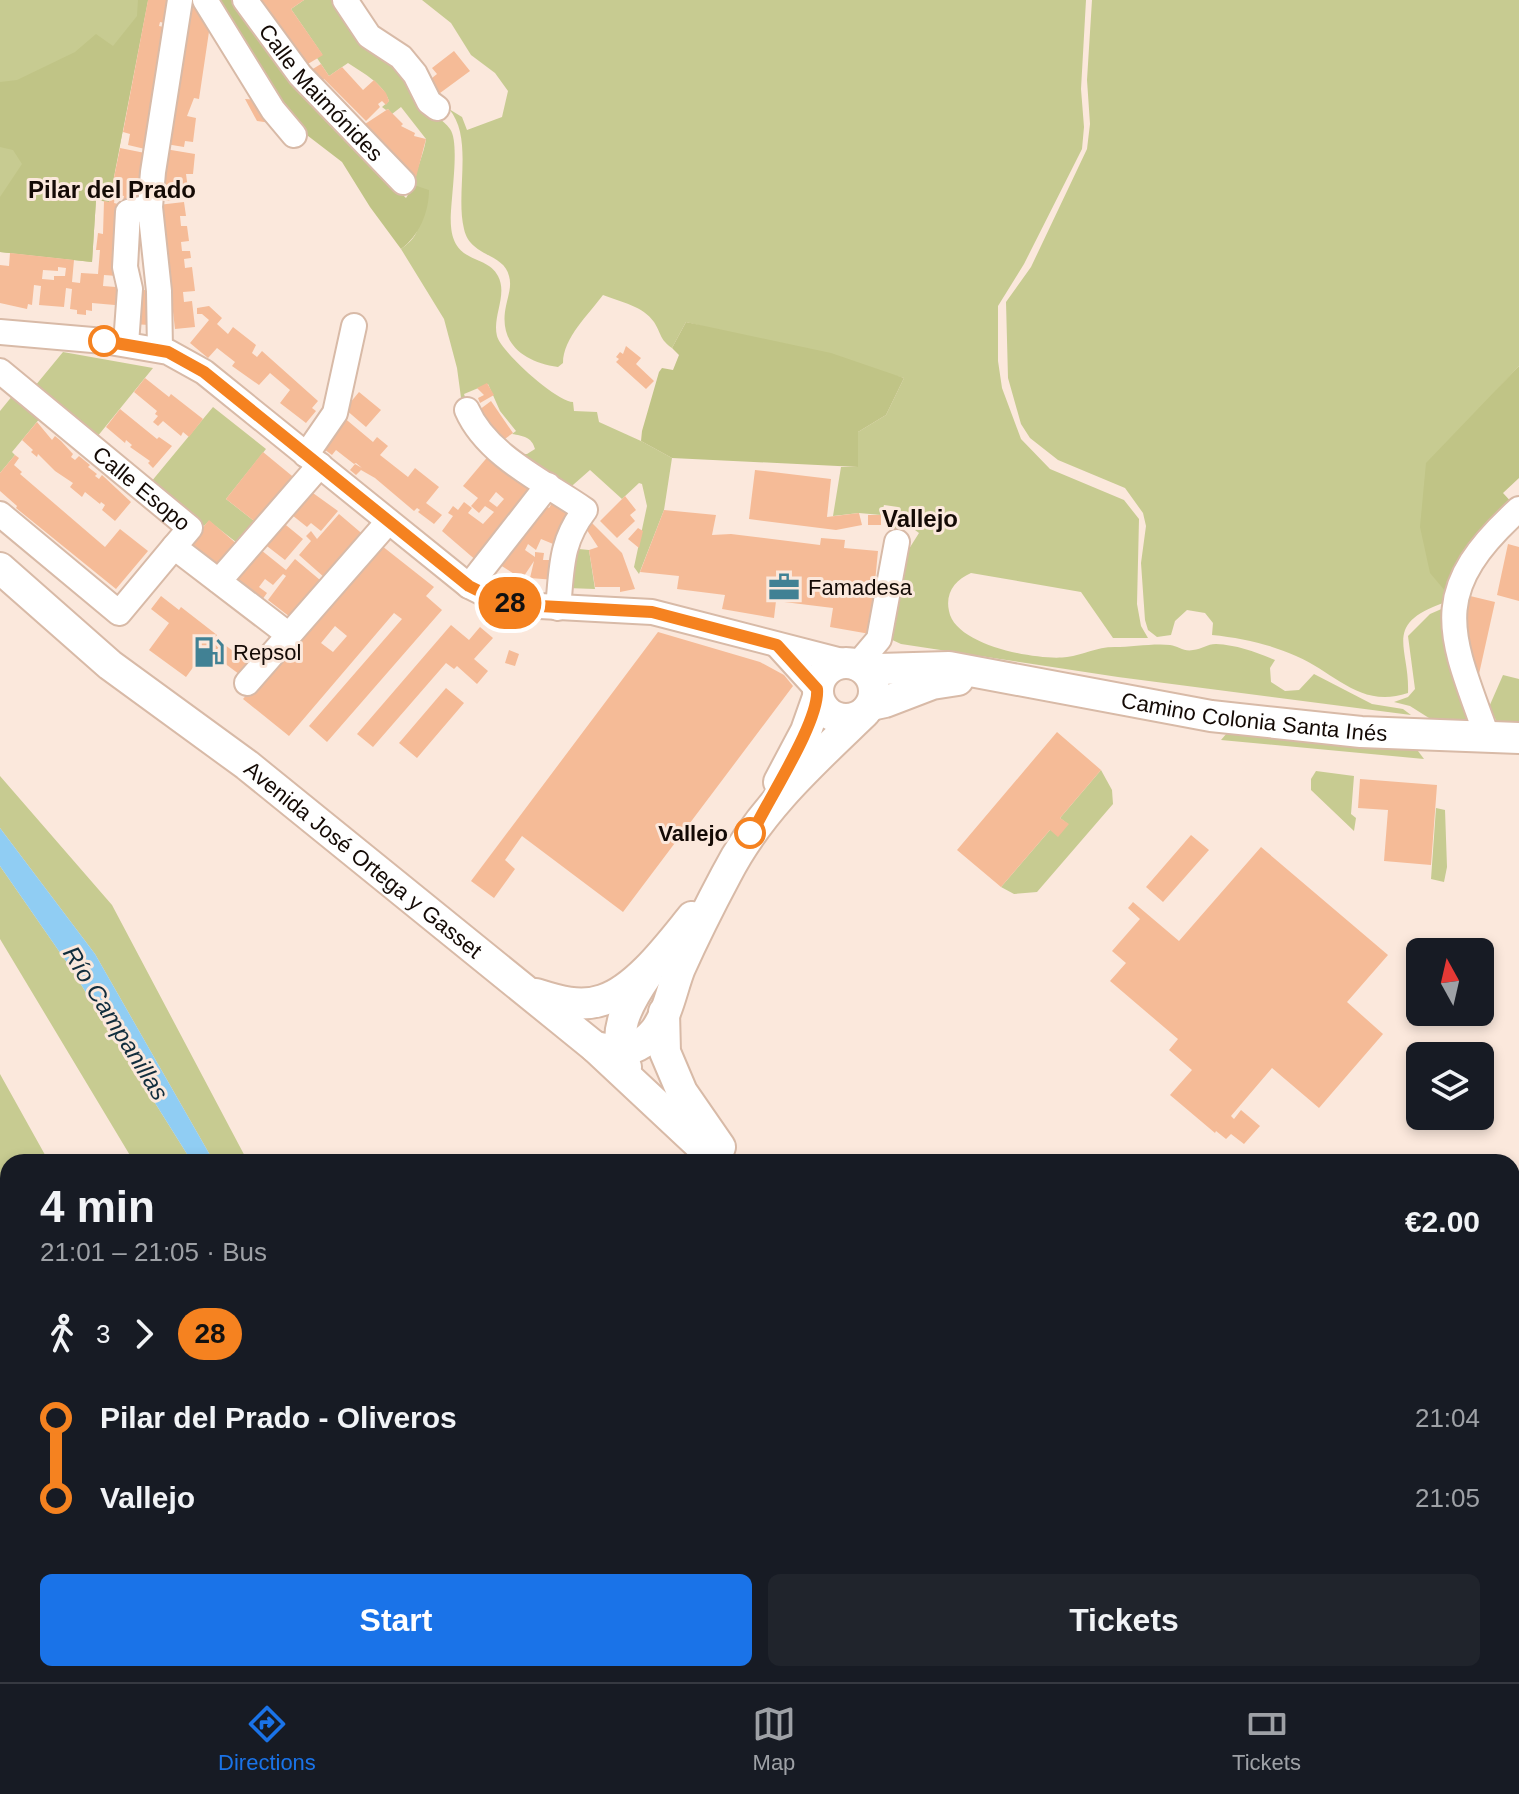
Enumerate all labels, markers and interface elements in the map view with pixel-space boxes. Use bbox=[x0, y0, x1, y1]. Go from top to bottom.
street label: Calle Maimónides bbox=[254, 19, 388, 166]
district label: Pilar del Prado bbox=[28, 176, 196, 203]
unlabelled marker bbox=[89, 326, 119, 356]
street label: Calle Esopo bbox=[88, 441, 196, 536]
district label: Vallejo bbox=[882, 505, 958, 532]
office icon: Famadesa bbox=[767, 570, 801, 604]
place label: Famadesa bbox=[808, 575, 913, 600]
line badge: 28 bbox=[474, 577, 546, 629]
text: 28 bbox=[494, 587, 526, 618]
fuel station icon: Repsol bbox=[192, 635, 226, 669]
place label: Repsol bbox=[233, 640, 301, 665]
street label: Camino Colonia Santa Inés bbox=[1119, 687, 1388, 745]
street label: Avenida José Ortega y Gasset bbox=[240, 756, 487, 963]
marker: Vallejo bbox=[735, 818, 765, 848]
place label: Vallejo bbox=[658, 821, 728, 846]
north arrow bbox=[1406, 938, 1494, 1026]
map controls bbox=[1406, 938, 1494, 1130]
water label: Río Campanillas bbox=[58, 941, 174, 1105]
button: layers bbox=[1406, 1042, 1494, 1130]
text: 4 min bbox=[40, 1182, 155, 1231]
text: €2.00 bbox=[1405, 1205, 1480, 1238]
text: 21:01 – 21:05 · Bus bbox=[40, 1237, 267, 1267]
icon: walk bbox=[40, 1312, 84, 1356]
icon: forward bbox=[122, 1312, 166, 1356]
text: 28 bbox=[194, 1318, 226, 1349]
text: 3 bbox=[96, 1319, 110, 1349]
text: Pilar del Prado - Oliveros bbox=[100, 1401, 457, 1434]
text: 21:04 bbox=[1415, 1403, 1480, 1433]
text: Vallejo bbox=[100, 1481, 195, 1514]
text: 21:05 bbox=[1415, 1483, 1480, 1513]
button: Start bbox=[40, 1574, 752, 1666]
button: Tickets bbox=[768, 1574, 1480, 1666]
tab: Directions bbox=[218, 1702, 316, 1776]
tab: Map bbox=[752, 1702, 796, 1776]
tab: Tickets bbox=[1232, 1702, 1301, 1776]

